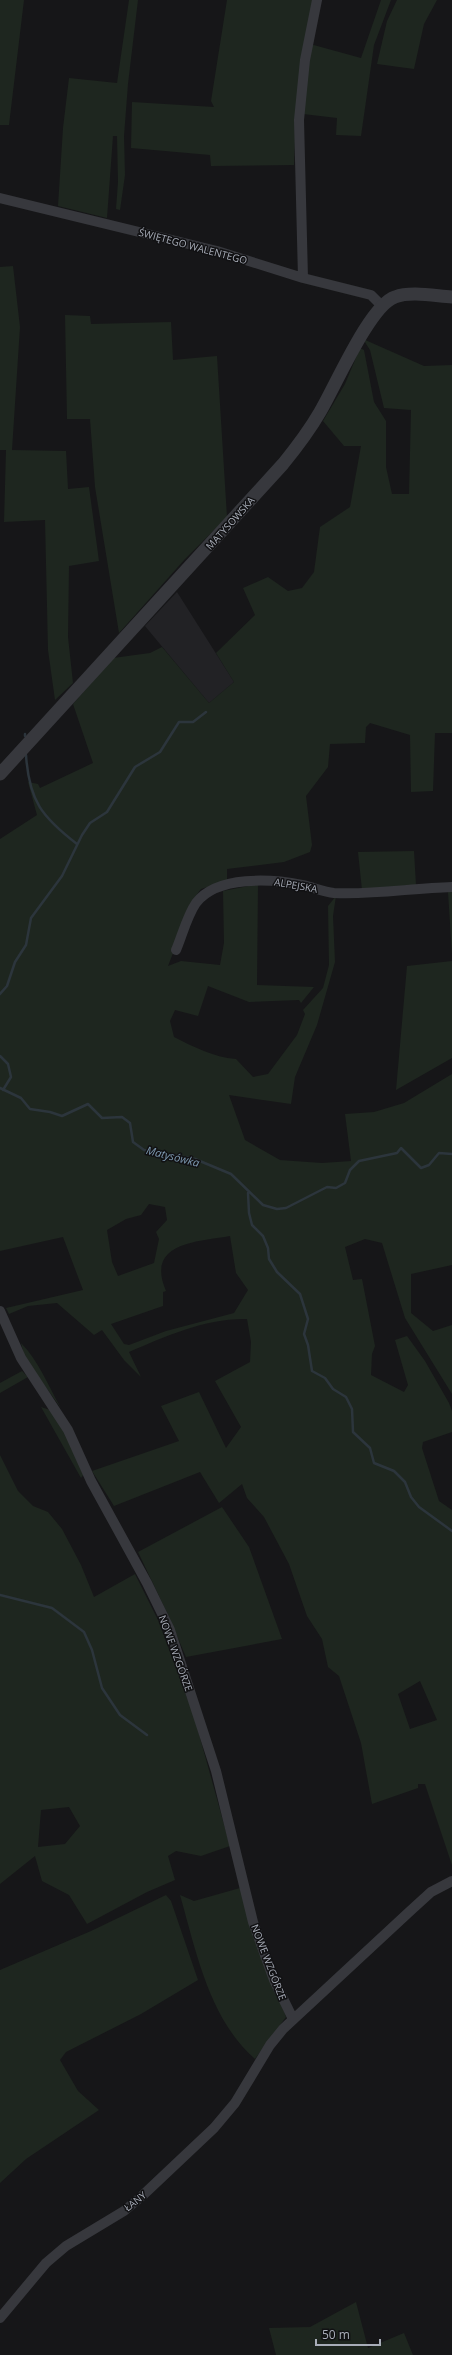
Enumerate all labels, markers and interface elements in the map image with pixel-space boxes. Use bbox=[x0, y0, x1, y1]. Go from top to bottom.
street label: ŚWIĘTEGO WALENTEGO bbox=[137, 225, 249, 267]
street label: MATYSOWSKA bbox=[202, 493, 258, 553]
street label: ALPEJSKA bbox=[273, 874, 319, 896]
water label: Matysówka bbox=[145, 1142, 201, 1170]
street label: NOWE WZGÓRZE bbox=[156, 1613, 196, 1693]
street label: NOWE WZGÓRZE bbox=[248, 1922, 290, 2002]
street label: ŁANY bbox=[121, 2188, 149, 2214]
scale bar bbox=[316, 2321, 380, 2347]
text: 50 m bbox=[322, 2326, 350, 2343]

